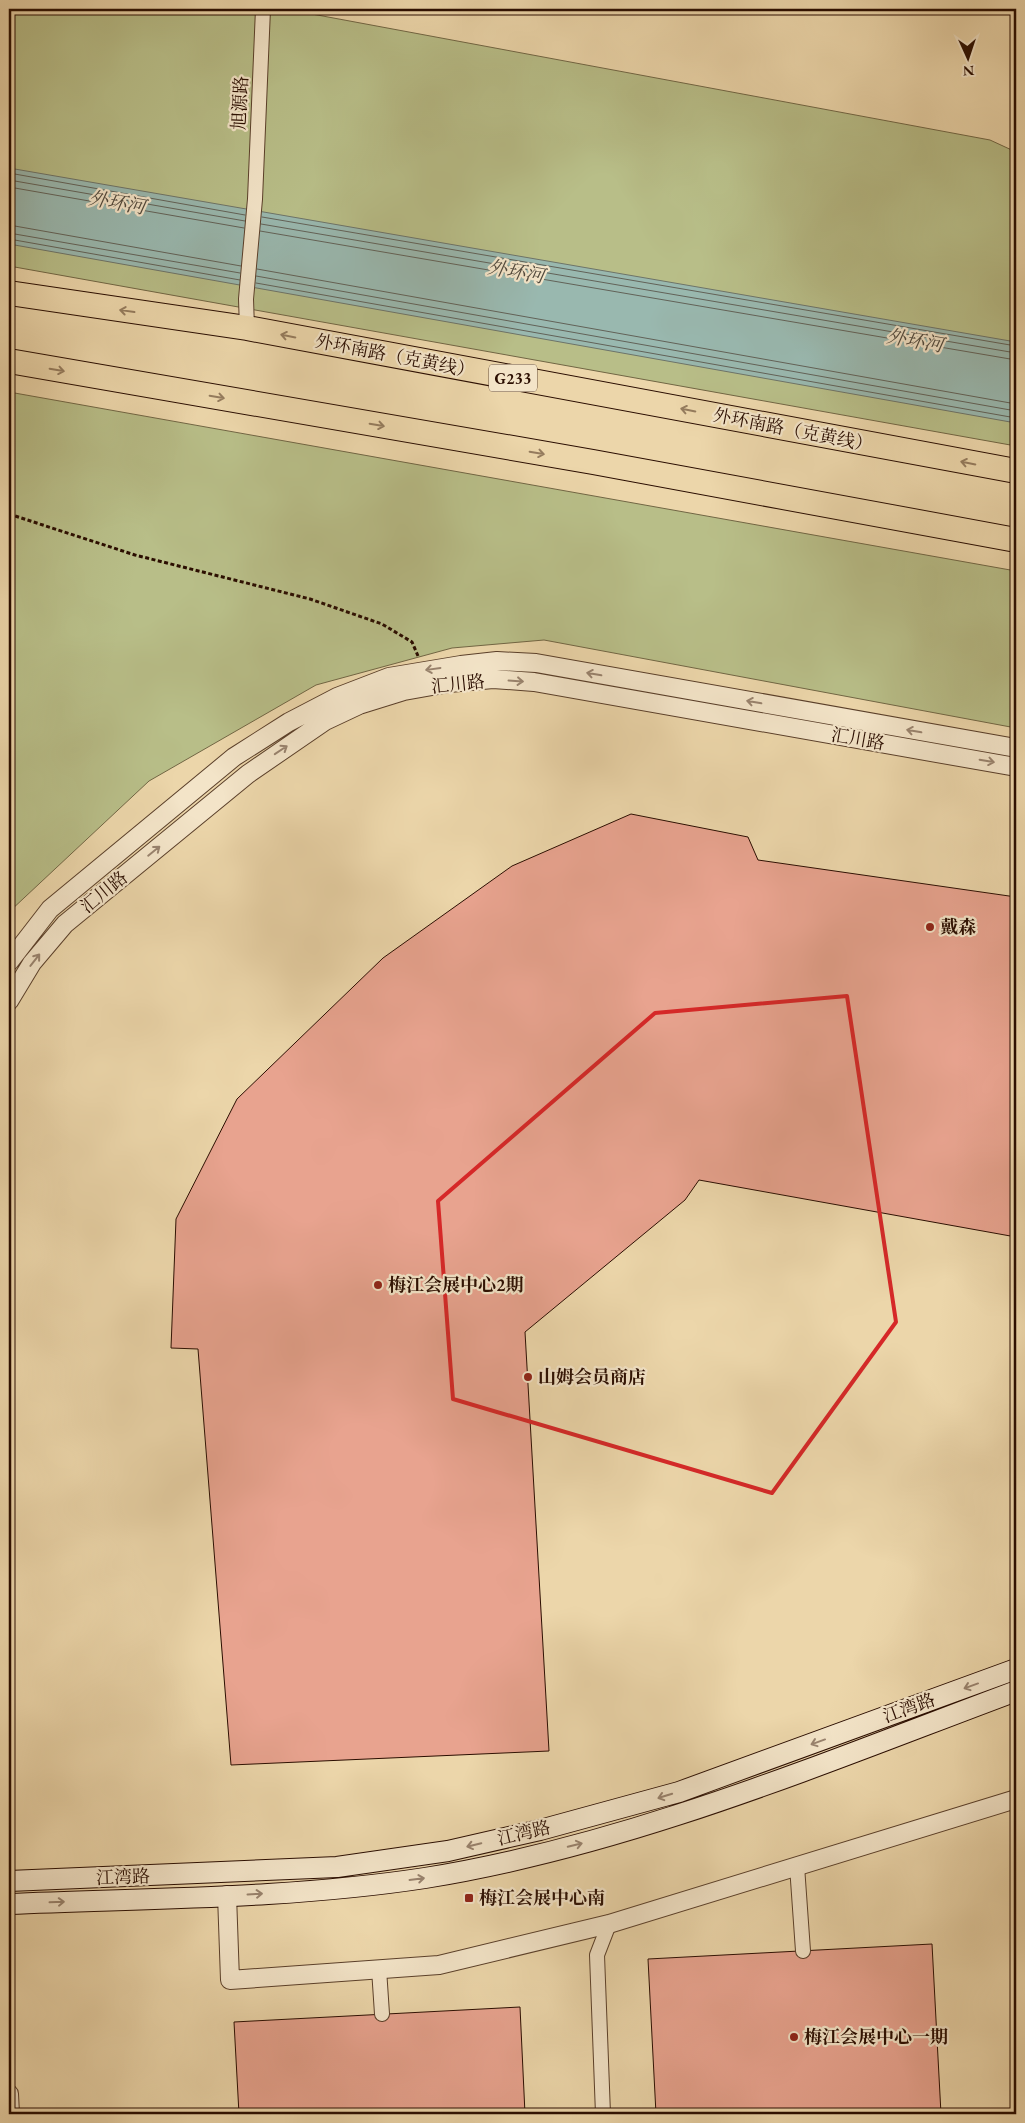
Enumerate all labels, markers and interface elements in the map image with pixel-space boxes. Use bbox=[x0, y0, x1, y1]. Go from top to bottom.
north arrow bbox=[942, 32, 992, 82]
text: N bbox=[962, 62, 975, 80]
street label: 旭源路 bbox=[227, 75, 252, 131]
water label: 外环河 bbox=[87, 185, 150, 220]
water label: 外环河 bbox=[486, 254, 549, 289]
one-way arrow bbox=[119, 305, 135, 315]
water label: 外环河 bbox=[885, 323, 948, 358]
street label: 外环南路（克黄线） bbox=[313, 329, 477, 382]
one-way arrow bbox=[280, 331, 296, 340]
road number: G233 bbox=[489, 364, 537, 392]
one-way arrow bbox=[48, 365, 64, 375]
one-way arrow bbox=[209, 393, 225, 403]
street label: 外环南路（克黄线） bbox=[711, 403, 875, 456]
one-way arrow bbox=[681, 405, 697, 415]
one-way arrow bbox=[369, 420, 385, 430]
one-way arrow bbox=[529, 448, 545, 458]
one-way arrow bbox=[961, 457, 977, 467]
one-way arrow bbox=[425, 664, 441, 674]
one-way arrow bbox=[586, 668, 602, 678]
street label: 汇川路 bbox=[430, 669, 486, 698]
one-way arrow bbox=[508, 676, 524, 686]
one-way arrow bbox=[746, 697, 762, 707]
street label: 汇川路 bbox=[830, 722, 887, 755]
one-way arrow bbox=[906, 725, 922, 735]
one-way arrow bbox=[274, 744, 288, 754]
one-way arrow bbox=[979, 757, 995, 767]
one-way arrow bbox=[148, 845, 161, 856]
street label: 汇川路 bbox=[75, 866, 132, 918]
place label: 戴森 bbox=[940, 915, 976, 938]
marker: 戴森 bbox=[924, 921, 936, 933]
one-way arrow bbox=[30, 953, 40, 967]
place label: 梅江会展中心2期 bbox=[388, 1273, 524, 1296]
marker: 梅江会展中心2期 bbox=[372, 1279, 384, 1291]
place label: 山姆会员商店 bbox=[538, 1365, 646, 1388]
marker: 山姆会员商店 bbox=[522, 1371, 534, 1383]
one-way arrow bbox=[963, 1682, 979, 1691]
street label: 江湾路 bbox=[880, 1687, 938, 1728]
one-way arrow bbox=[811, 1738, 826, 1747]
one-way arrow bbox=[657, 1792, 673, 1802]
street label: 江湾路 bbox=[495, 1815, 553, 1850]
one-way arrow bbox=[567, 1839, 583, 1849]
one-way arrow bbox=[466, 1841, 482, 1850]
street label: 江湾路 bbox=[96, 1864, 150, 1889]
one-way arrow bbox=[408, 1874, 424, 1884]
place label: 梅江会展中心南 bbox=[479, 1886, 605, 1909]
one-way arrow bbox=[247, 1889, 263, 1898]
marker: 梅江会展中心南 bbox=[463, 1892, 475, 1904]
one-way arrow bbox=[49, 1898, 65, 1907]
place label: 梅江会展中心一期 bbox=[804, 2025, 948, 2048]
marker: 梅江会展中心一期 bbox=[788, 2031, 800, 2043]

